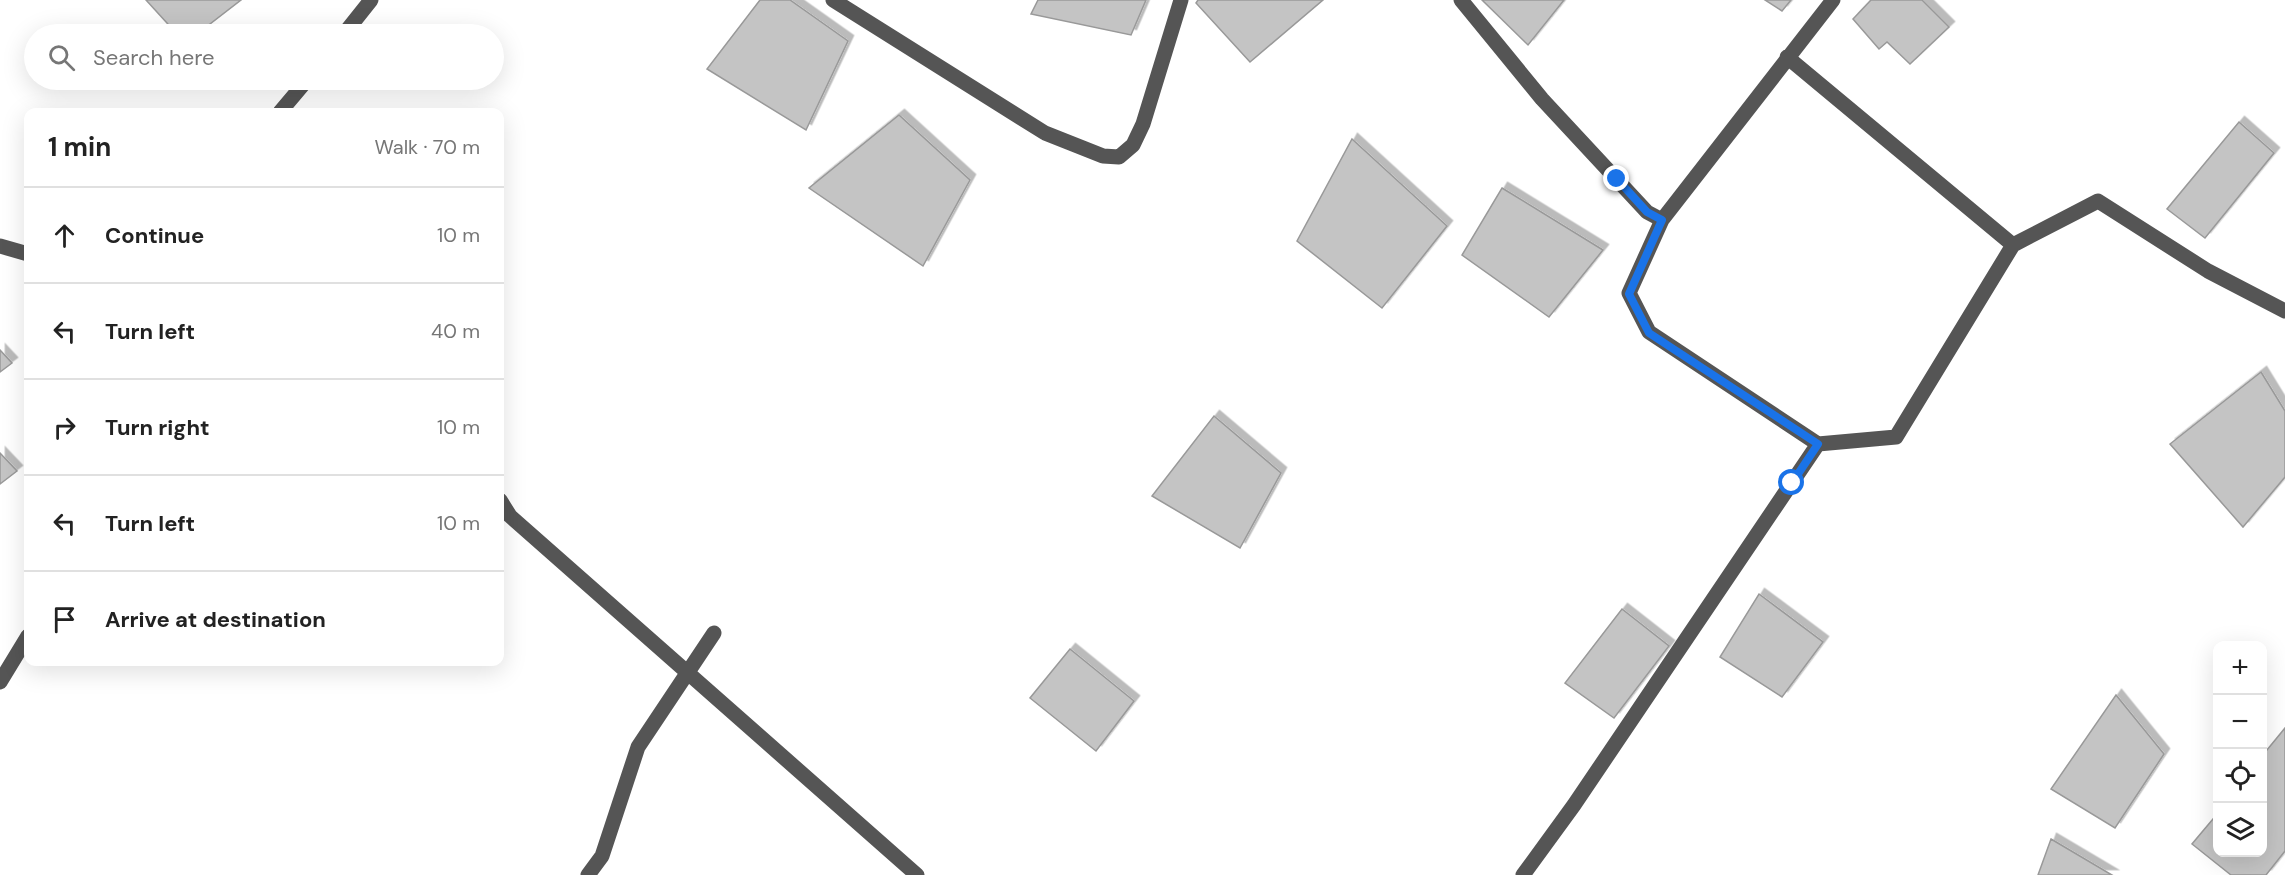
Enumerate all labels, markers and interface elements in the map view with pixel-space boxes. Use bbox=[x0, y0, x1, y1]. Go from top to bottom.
search box bbox=[24, 24, 504, 90]
icon: search bbox=[45, 41, 78, 74]
text: Search here bbox=[93, 43, 214, 72]
text: 1 min bbox=[48, 130, 111, 164]
text: Walk · 70 m bbox=[374, 134, 480, 160]
route end bbox=[1603, 165, 1629, 191]
icon: ahead bbox=[48, 219, 81, 252]
text: Continue bbox=[105, 221, 204, 250]
text: 10 m bbox=[437, 222, 480, 248]
icon: left bbox=[48, 315, 81, 348]
text: Turn left bbox=[105, 317, 195, 346]
text: 40 m bbox=[431, 318, 480, 344]
icon: right bbox=[48, 411, 81, 444]
text: Turn right bbox=[105, 413, 210, 442]
text: 10 m bbox=[437, 414, 480, 440]
route start bbox=[1778, 469, 1804, 495]
icon: left bbox=[48, 507, 81, 540]
text: Turn left bbox=[105, 509, 195, 538]
text: 10 m bbox=[437, 510, 480, 536]
icon: arrive bbox=[48, 603, 81, 636]
text: Arrive at destination bbox=[105, 605, 326, 634]
map controls bbox=[2213, 641, 2267, 857]
button: + bbox=[2213, 641, 2267, 695]
button: − bbox=[2213, 695, 2267, 749]
button: locate bbox=[2213, 749, 2267, 803]
button: layers bbox=[2213, 803, 2267, 857]

